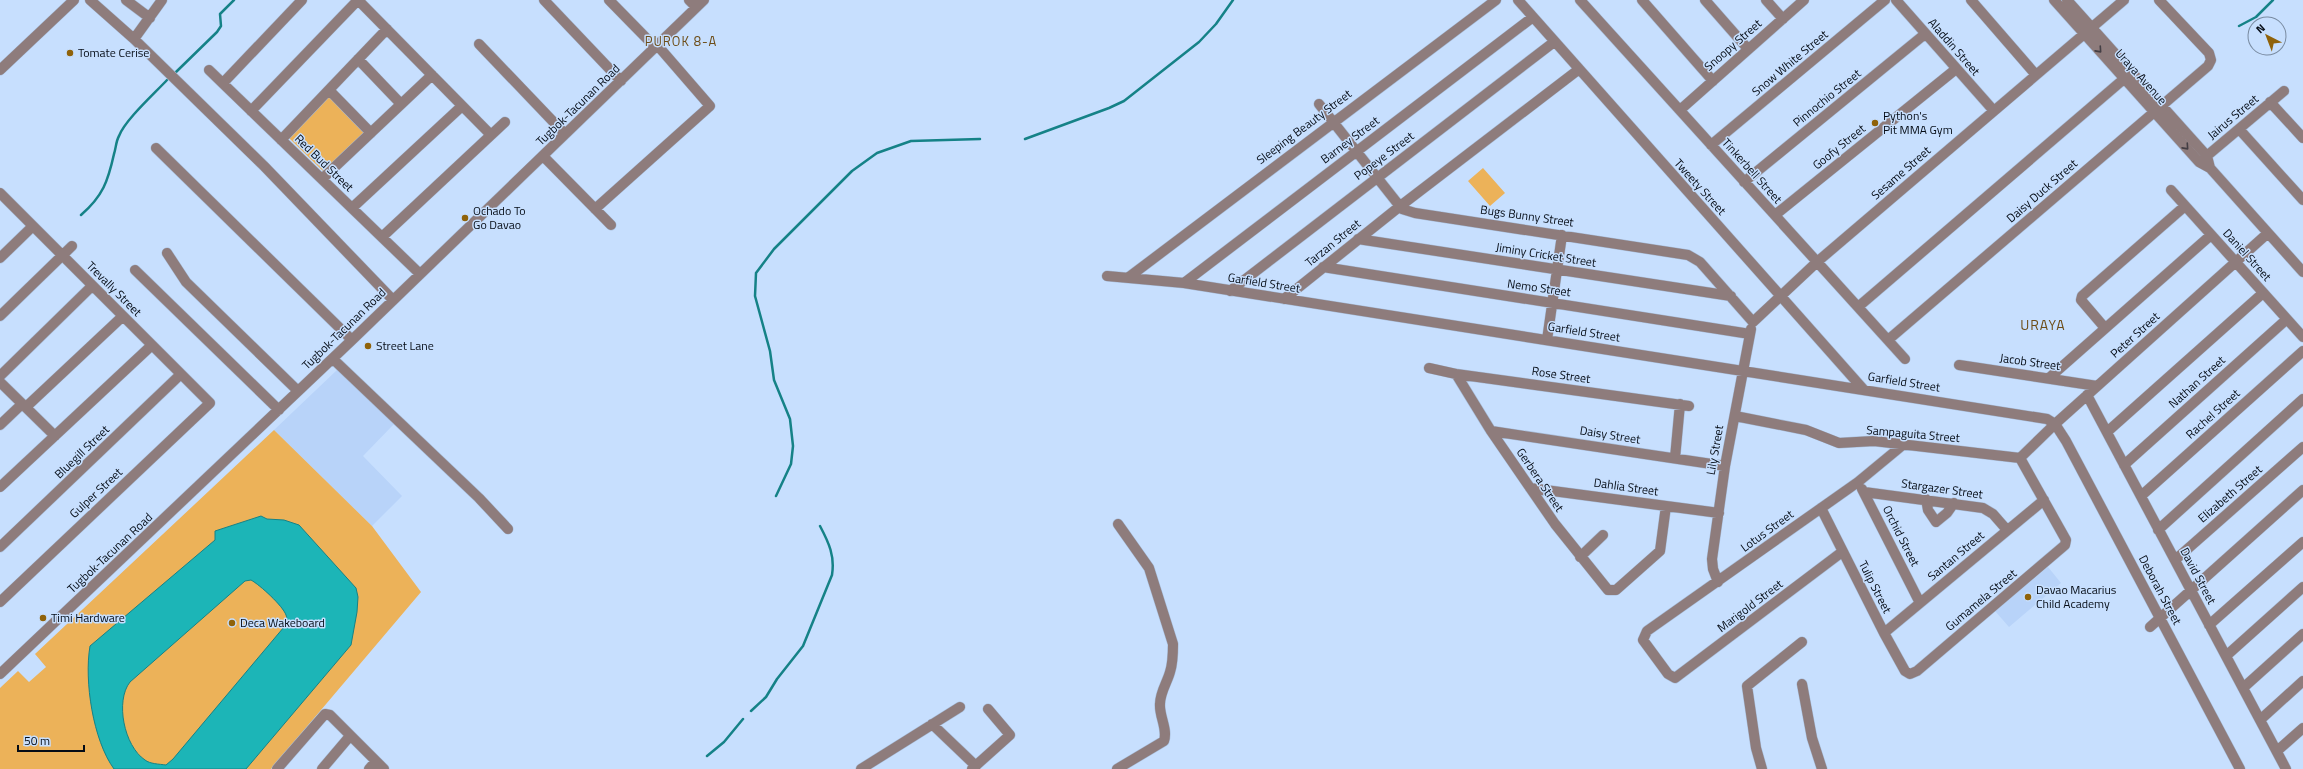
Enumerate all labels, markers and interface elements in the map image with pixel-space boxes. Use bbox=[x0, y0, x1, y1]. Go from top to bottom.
street label: Snoopy Street bbox=[1700, 14, 1766, 75]
street label: Aladdin Street bbox=[1924, 14, 1985, 80]
north arrow bbox=[2247, 16, 2287, 56]
text: N bbox=[2252, 20, 2268, 37]
street label: Snow White Street bbox=[1747, 24, 1833, 100]
district label: PUROK 8-A bbox=[645, 31, 717, 51]
place label: Tomate Cerise bbox=[78, 43, 149, 62]
street label: Uraya Avenue bbox=[2111, 44, 2172, 109]
one-way arrow bbox=[2094, 45, 2102, 53]
marker: Tomate Cerise bbox=[65, 48, 75, 58]
street label: Tugbok-Tacunan Road bbox=[531, 59, 624, 150]
street label: Pinnochio Street bbox=[1788, 64, 1866, 131]
street label: Sleeping Beauty Street bbox=[1252, 84, 1356, 169]
street label: Jairus Street bbox=[2203, 89, 2263, 144]
place label: Python's Pit MMA Gym bbox=[1883, 106, 1953, 139]
street label: Barney Street bbox=[1316, 111, 1384, 168]
marker: Python's Pit MMA Gym bbox=[1870, 118, 1880, 128]
street label: Goofy Street bbox=[1808, 119, 1870, 174]
street label: Popeye Street bbox=[1350, 126, 1418, 185]
street label: Red Bud Street bbox=[290, 129, 359, 196]
street label: Tinkerbell Street bbox=[1718, 134, 1788, 208]
street label: Sesame Street bbox=[1867, 141, 1935, 204]
one-way arrow bbox=[2181, 142, 2188, 150]
street label: Tweety Street bbox=[1670, 154, 1731, 220]
street label: Daisy Duck Street bbox=[2002, 154, 2082, 227]
street label: Bugs Bunny Street bbox=[1479, 200, 1576, 232]
place label: Ochado To Go Davao bbox=[473, 201, 526, 234]
marker: Ochado To Go Davao bbox=[460, 213, 470, 223]
street label: Tarzan Street bbox=[1301, 214, 1365, 271]
street label: Daniel Street bbox=[2218, 224, 2277, 286]
street label: Jiminy Cricket Street bbox=[1494, 237, 1598, 272]
street label: Trevally Street bbox=[82, 257, 147, 321]
street label: Garfield Street bbox=[1227, 267, 1302, 298]
street label: Nemo Street bbox=[1506, 274, 1573, 301]
street label: Tugbok-Tacunan Road bbox=[297, 283, 390, 374]
street label: Peter Street bbox=[2106, 307, 2164, 362]
district label: URAYA bbox=[2020, 314, 2066, 335]
street label: Garfield Street bbox=[1547, 316, 1622, 347]
place label: Street Lane bbox=[376, 336, 434, 355]
marker: Street Lane bbox=[363, 341, 373, 351]
street label: Jacob Street bbox=[1999, 348, 2062, 375]
street label: Nathan Street bbox=[2164, 350, 2230, 412]
street label: Rose Street bbox=[1531, 361, 1592, 388]
street label: Garfield Street bbox=[1867, 366, 1942, 397]
street label: Rachel Street bbox=[2181, 383, 2245, 443]
street label: Bluegill Street bbox=[50, 420, 114, 483]
street label: Daisy Street bbox=[1578, 420, 1643, 449]
street label: Sampaguita Street bbox=[1865, 420, 1961, 447]
street label: Lily Street bbox=[1701, 423, 1728, 476]
street label: Gerbera Street bbox=[1512, 444, 1569, 516]
street label: Elizabeth Street bbox=[2193, 460, 2267, 527]
street label: Gulper Street bbox=[65, 462, 127, 522]
street label: Dahlia Street bbox=[1592, 473, 1660, 501]
street label: Stargazer Street bbox=[1900, 473, 1985, 504]
street label: Orchid Street bbox=[1878, 502, 1925, 570]
street label: Lotus Street bbox=[1736, 504, 1798, 556]
street label: Tugbok-Tacunan Road bbox=[63, 508, 157, 597]
street label: Santan Street bbox=[1923, 526, 1989, 585]
street label: David Street bbox=[2175, 544, 2222, 608]
street label: Deborah Street bbox=[2134, 551, 2187, 629]
street label: Tulip Street bbox=[1854, 557, 1897, 617]
street label: Gumamela Street bbox=[1941, 563, 2021, 635]
street label: Marigold Street bbox=[1713, 574, 1787, 637]
place label: Davao Macarius Child Academy bbox=[2036, 580, 2117, 613]
marker: Davao Macarius Child Academy bbox=[2023, 592, 2033, 602]
place label: Timi Hardware bbox=[51, 608, 125, 627]
marker: Timi Hardware bbox=[38, 613, 48, 623]
place label: Deca Wakeboard bbox=[240, 613, 325, 632]
marker: Deca Wakeboard bbox=[227, 618, 237, 628]
scale bar bbox=[18, 727, 84, 753]
text: 50 m bbox=[24, 731, 50, 750]

